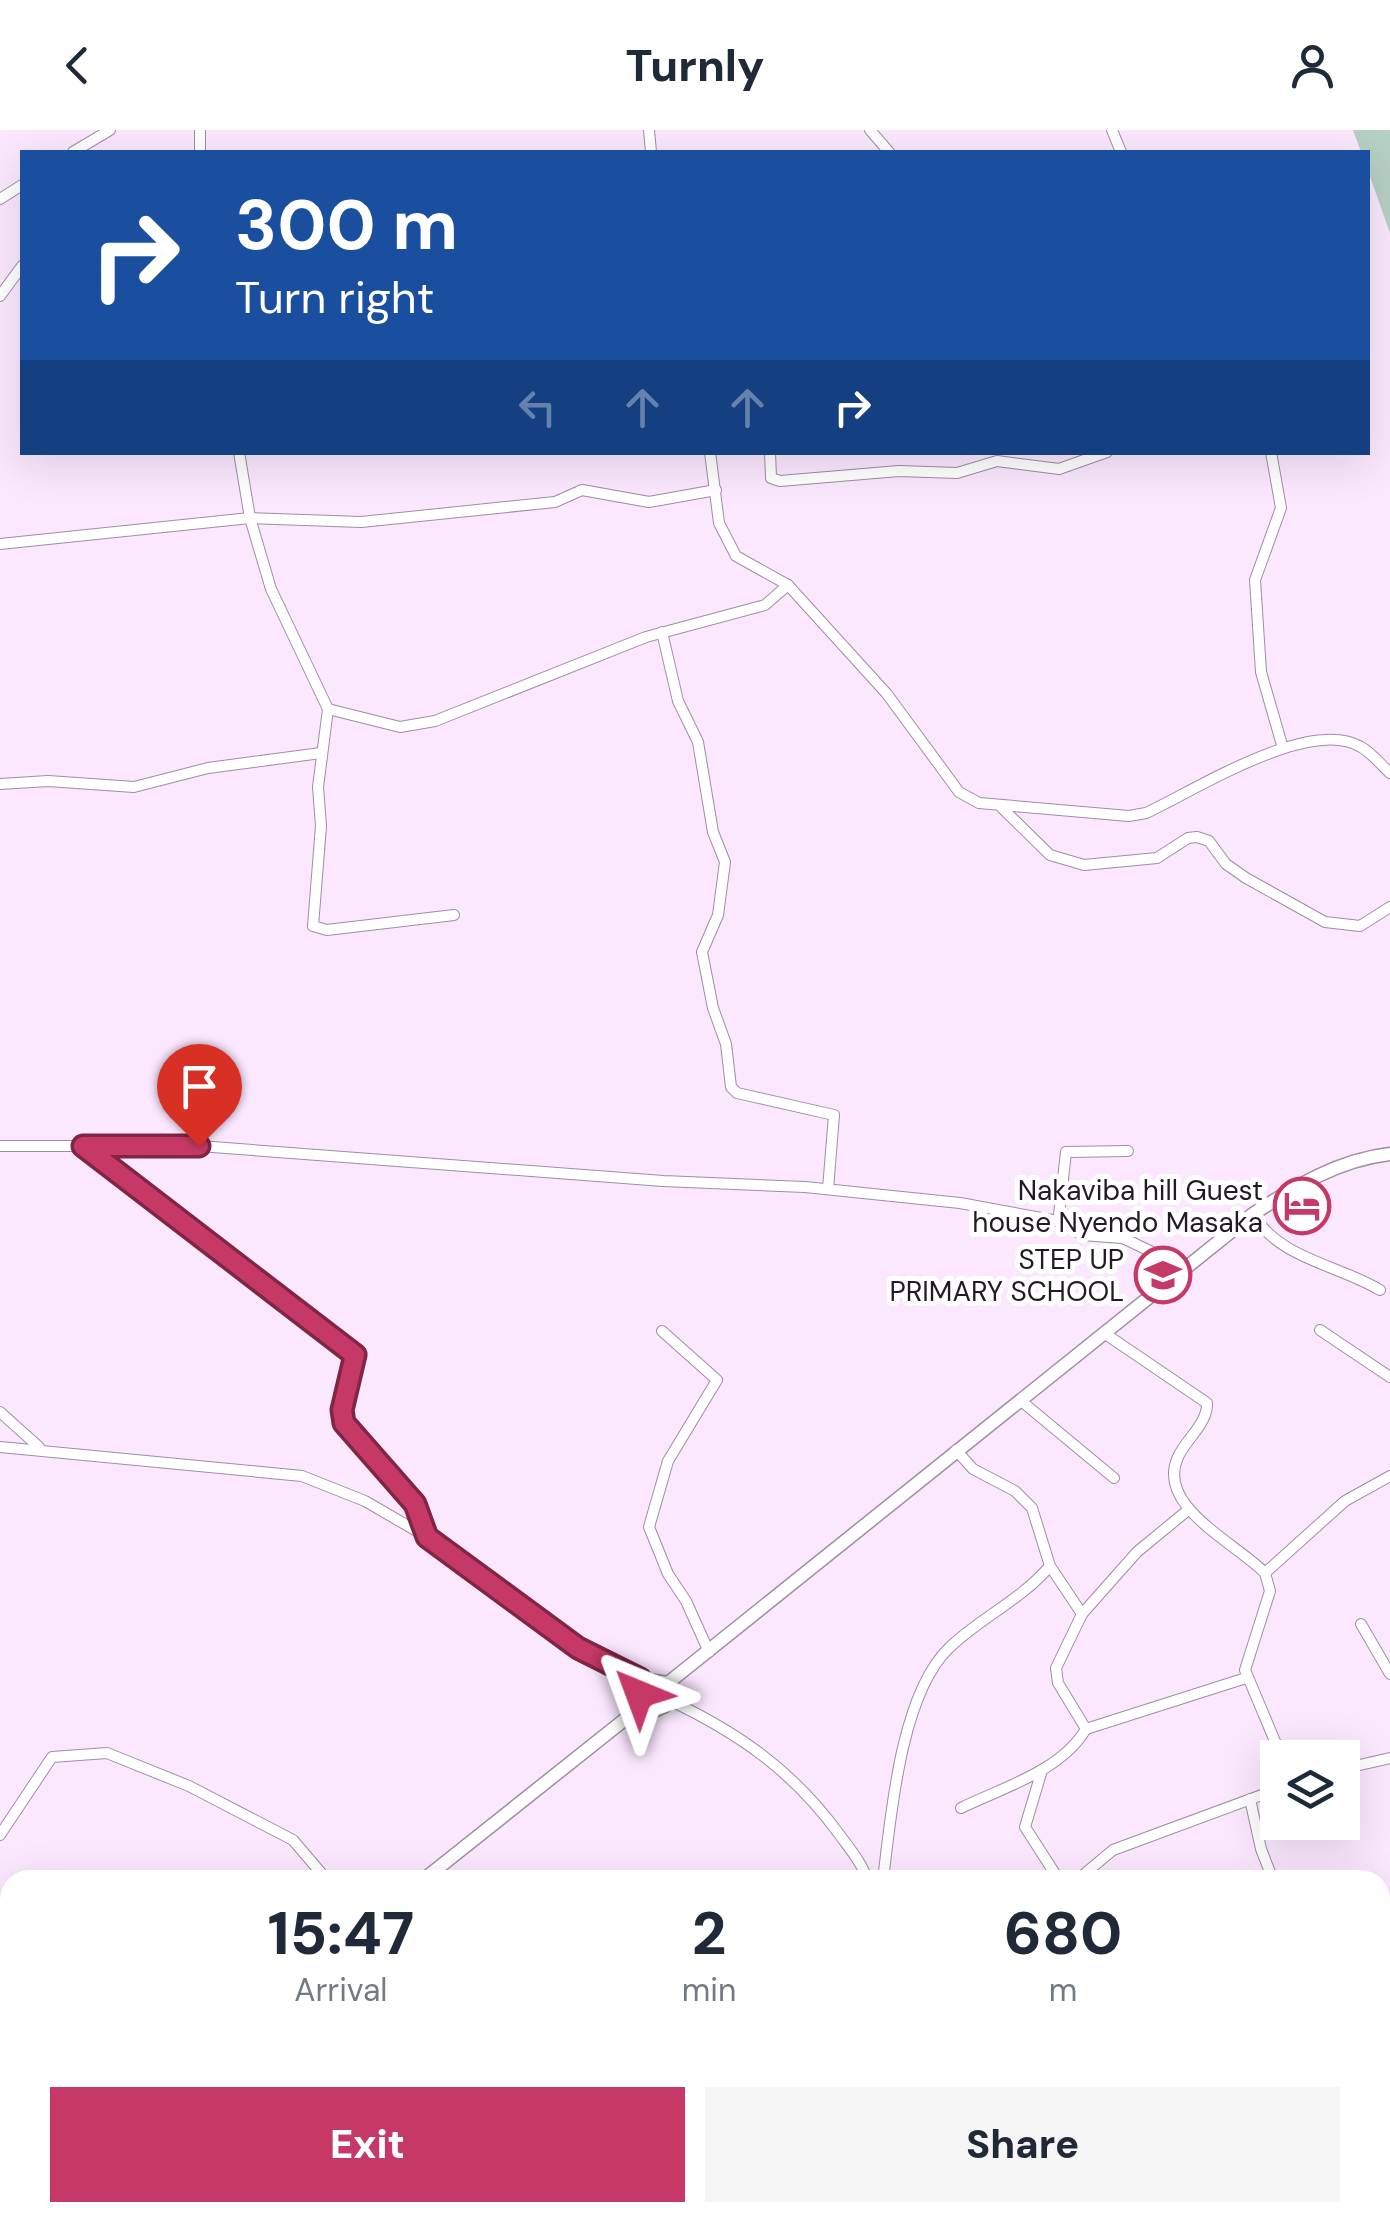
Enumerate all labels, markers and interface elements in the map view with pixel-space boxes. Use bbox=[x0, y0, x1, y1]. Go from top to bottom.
text: Turnly bbox=[626, 36, 764, 95]
icon: back bbox=[50, 38, 105, 93]
icon: person bbox=[1285, 38, 1340, 93]
text: 300 m bbox=[235, 180, 458, 271]
icon: right bbox=[70, 190, 200, 320]
text: Turn right bbox=[235, 268, 434, 327]
icon: left bbox=[510, 380, 565, 435]
icon: ahead bbox=[615, 380, 670, 435]
icon: ahead bbox=[720, 380, 775, 435]
icon: right bbox=[825, 380, 880, 435]
pin bbox=[157, 1044, 242, 1147]
icon: arrive bbox=[172, 1059, 227, 1114]
place label: Nakaviba hill Guest house Nyendo Masaka bbox=[972, 1172, 1263, 1241]
hotel icon: Nakaviba hill Guest house Nyendo Masaka bbox=[1272, 1176, 1332, 1236]
place label: STEP UP PRIMARY SCHOOL bbox=[889, 1241, 1124, 1310]
school or university icon: STEP UP PRIMARY SCHOOL bbox=[1133, 1245, 1193, 1305]
position arrow bbox=[587, 1642, 691, 1746]
map controls bbox=[1260, 1740, 1360, 1840]
button: layers bbox=[1260, 1740, 1360, 1840]
text: 15:47 bbox=[268, 1894, 414, 1973]
text: 2 bbox=[692, 1894, 726, 1973]
text: 680 bbox=[1004, 1894, 1122, 1973]
text: Arrival bbox=[294, 1969, 387, 2011]
text: min bbox=[682, 1969, 736, 2011]
text: m bbox=[1049, 1969, 1077, 2011]
button: Exit bbox=[50, 2087, 685, 2202]
button: Share bbox=[705, 2087, 1340, 2202]

